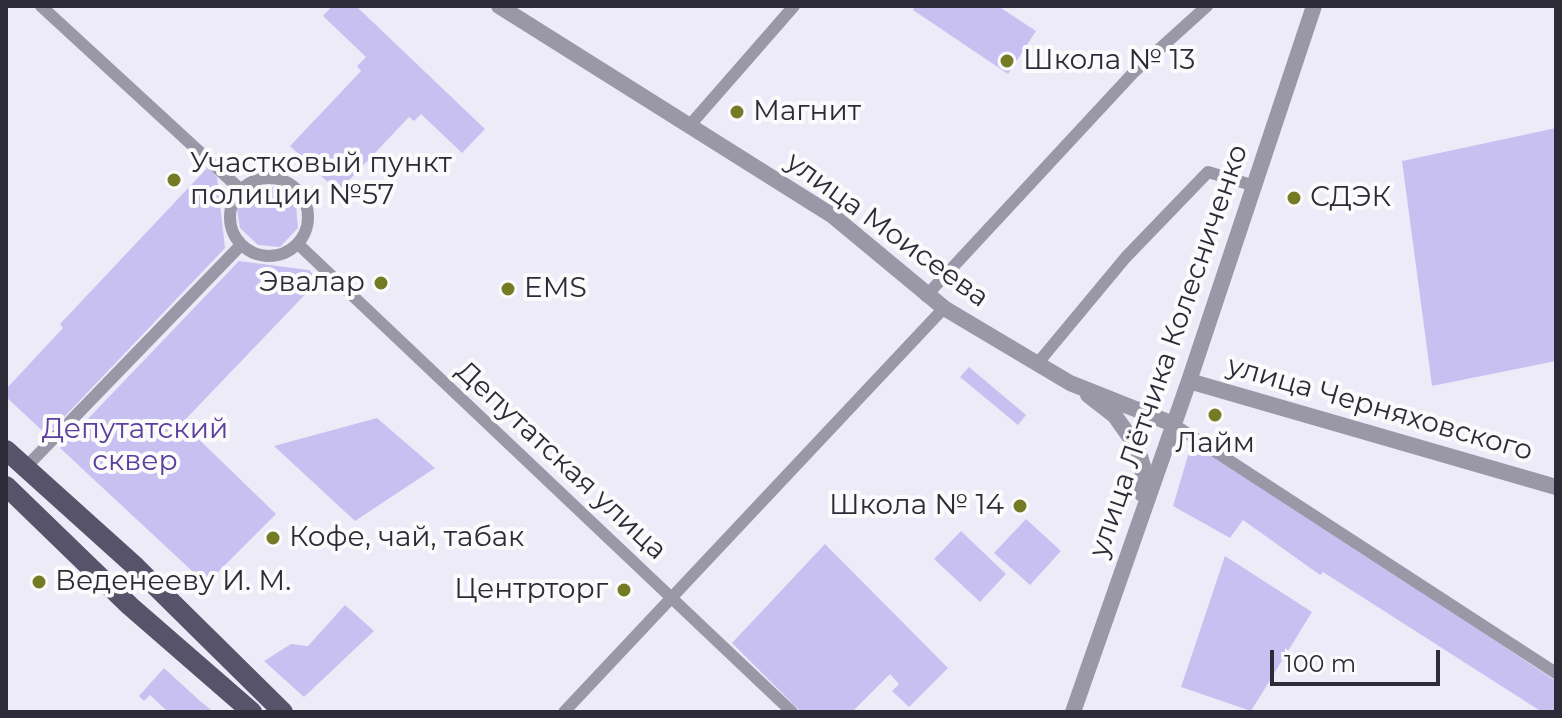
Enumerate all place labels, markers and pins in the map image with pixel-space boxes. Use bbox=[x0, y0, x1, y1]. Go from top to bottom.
place label: Школа № 13 bbox=[1023, 44, 1195, 78]
marker: Школа № 13 bbox=[998, 52, 1016, 70]
place label: Магнит bbox=[753, 95, 861, 129]
marker: Магнит bbox=[728, 103, 746, 121]
place label: Участковый пункт полиции №57 bbox=[190, 147, 452, 213]
marker: Участковый пункт полиции №57 bbox=[165, 171, 183, 189]
place label: СДЭК bbox=[1310, 181, 1391, 215]
marker: СДЭК bbox=[1285, 189, 1303, 207]
place label: Эвалар bbox=[259, 266, 365, 300]
place label: EMS bbox=[524, 272, 587, 306]
marker: Эвалар bbox=[372, 274, 390, 292]
marker: EMS bbox=[499, 280, 517, 298]
marker: Лайм bbox=[1206, 406, 1224, 424]
place label: Лайм bbox=[1175, 427, 1255, 461]
place label: Школа № 14 bbox=[829, 489, 1004, 523]
marker: Школа № 14 bbox=[1011, 497, 1029, 515]
place label: Кофе, чай, табак bbox=[289, 521, 524, 555]
marker: Кофе, чай, табак bbox=[264, 529, 282, 547]
place label: Веденееву И. М. bbox=[55, 565, 291, 599]
marker: Веденееву И. М. bbox=[30, 573, 48, 591]
place label: Центрторг bbox=[454, 573, 608, 607]
marker: Центрторг bbox=[615, 581, 633, 599]

